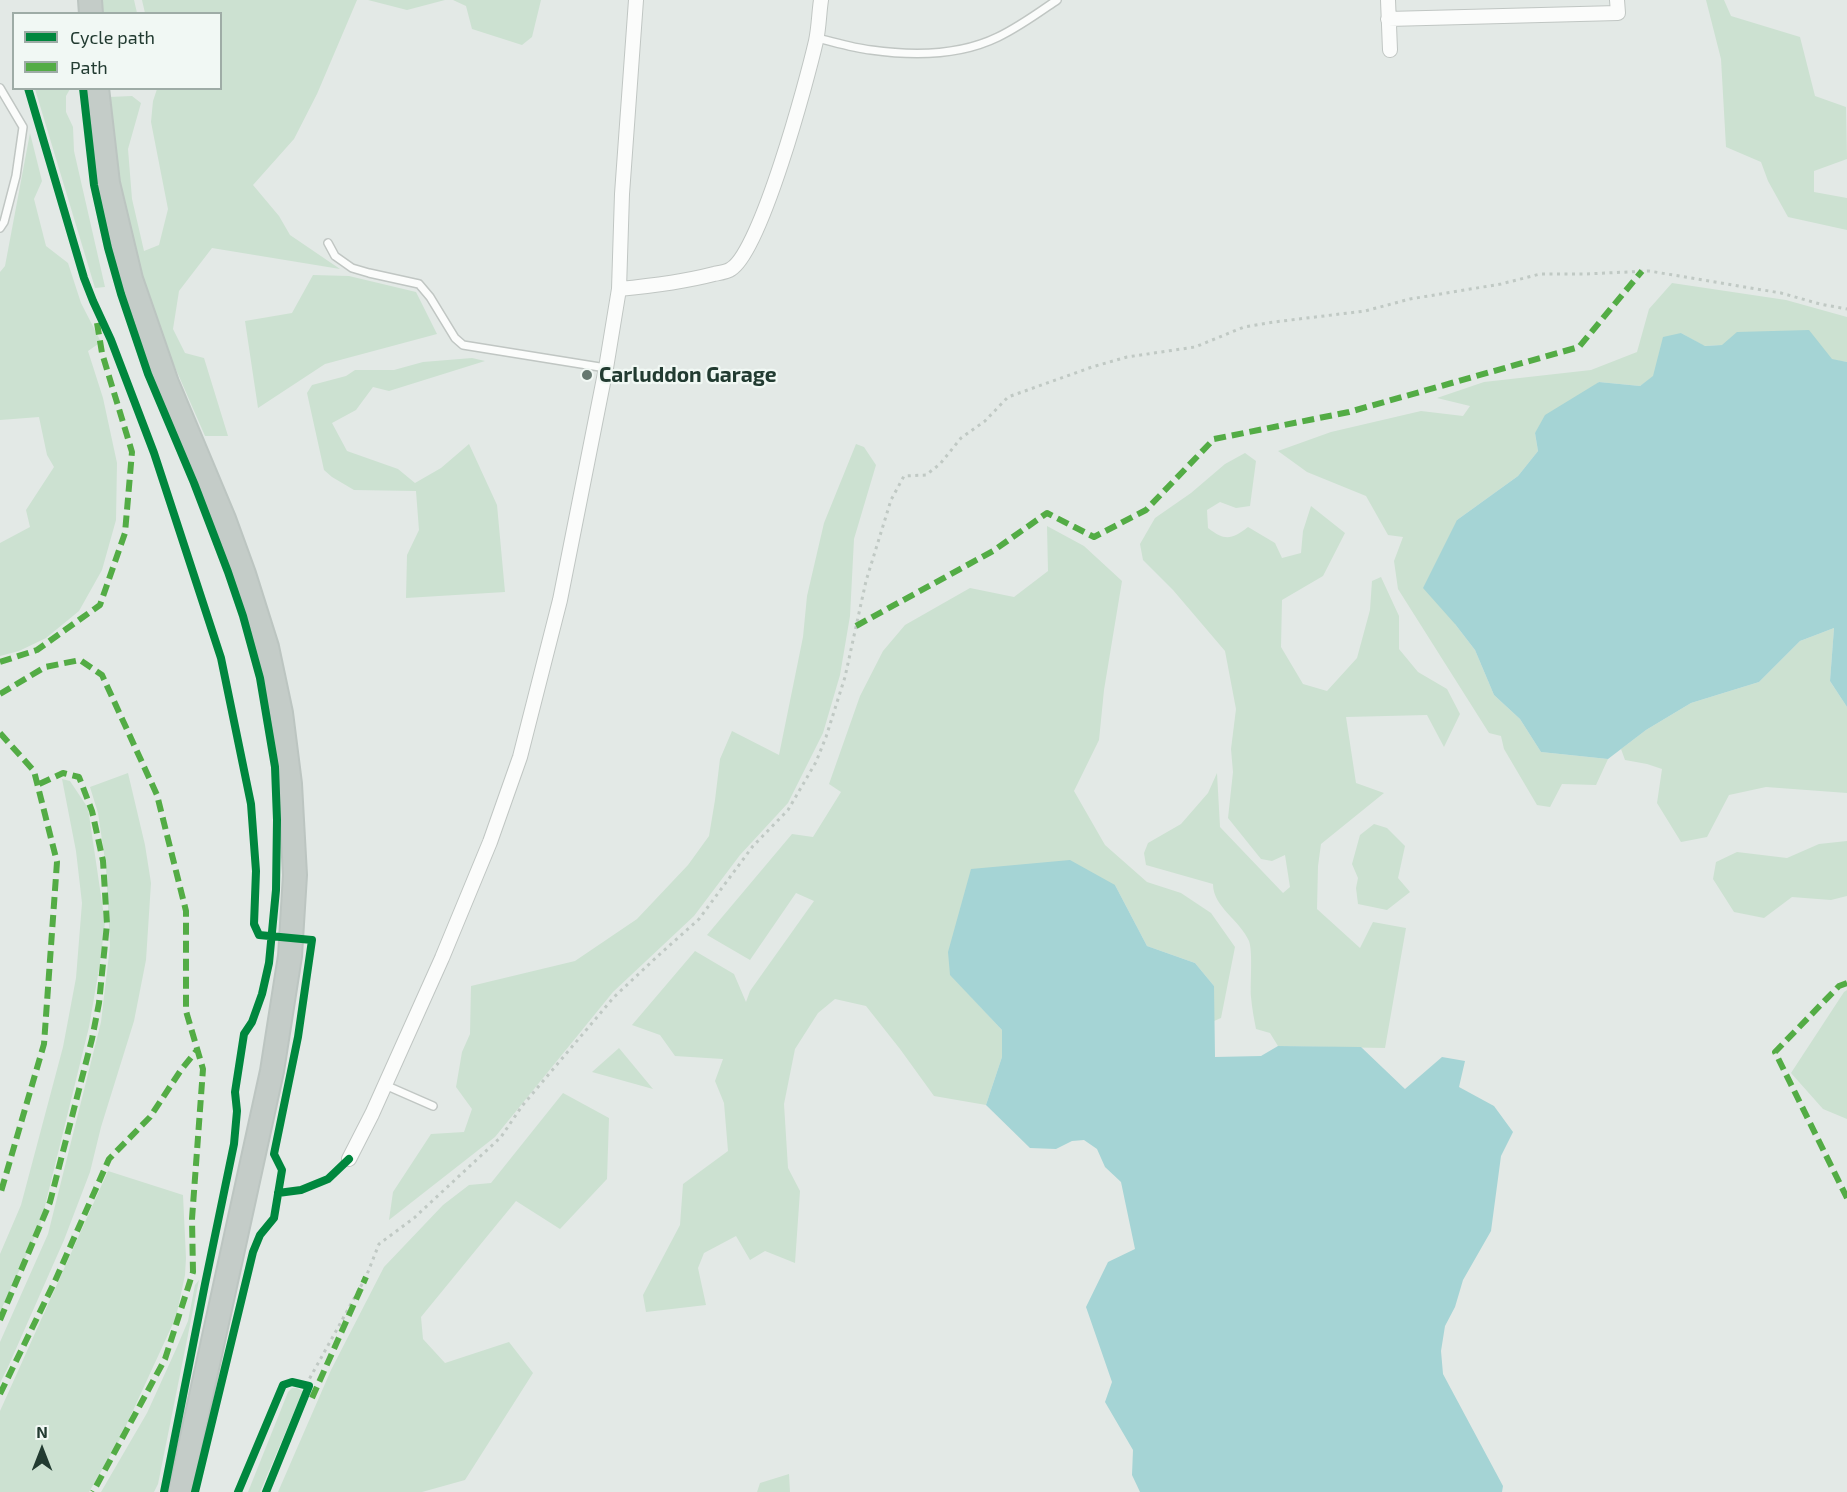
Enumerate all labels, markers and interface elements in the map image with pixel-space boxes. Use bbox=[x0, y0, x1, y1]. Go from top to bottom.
legend bbox=[12, 12, 222, 90]
text: Cycle path bbox=[70, 26, 155, 48]
text: Path bbox=[70, 56, 108, 78]
place label: Carluddon Garage bbox=[599, 362, 777, 388]
marker: Carluddon Garage bbox=[580, 368, 594, 382]
north arrow bbox=[12, 1420, 72, 1480]
text: N bbox=[36, 1422, 48, 1441]

